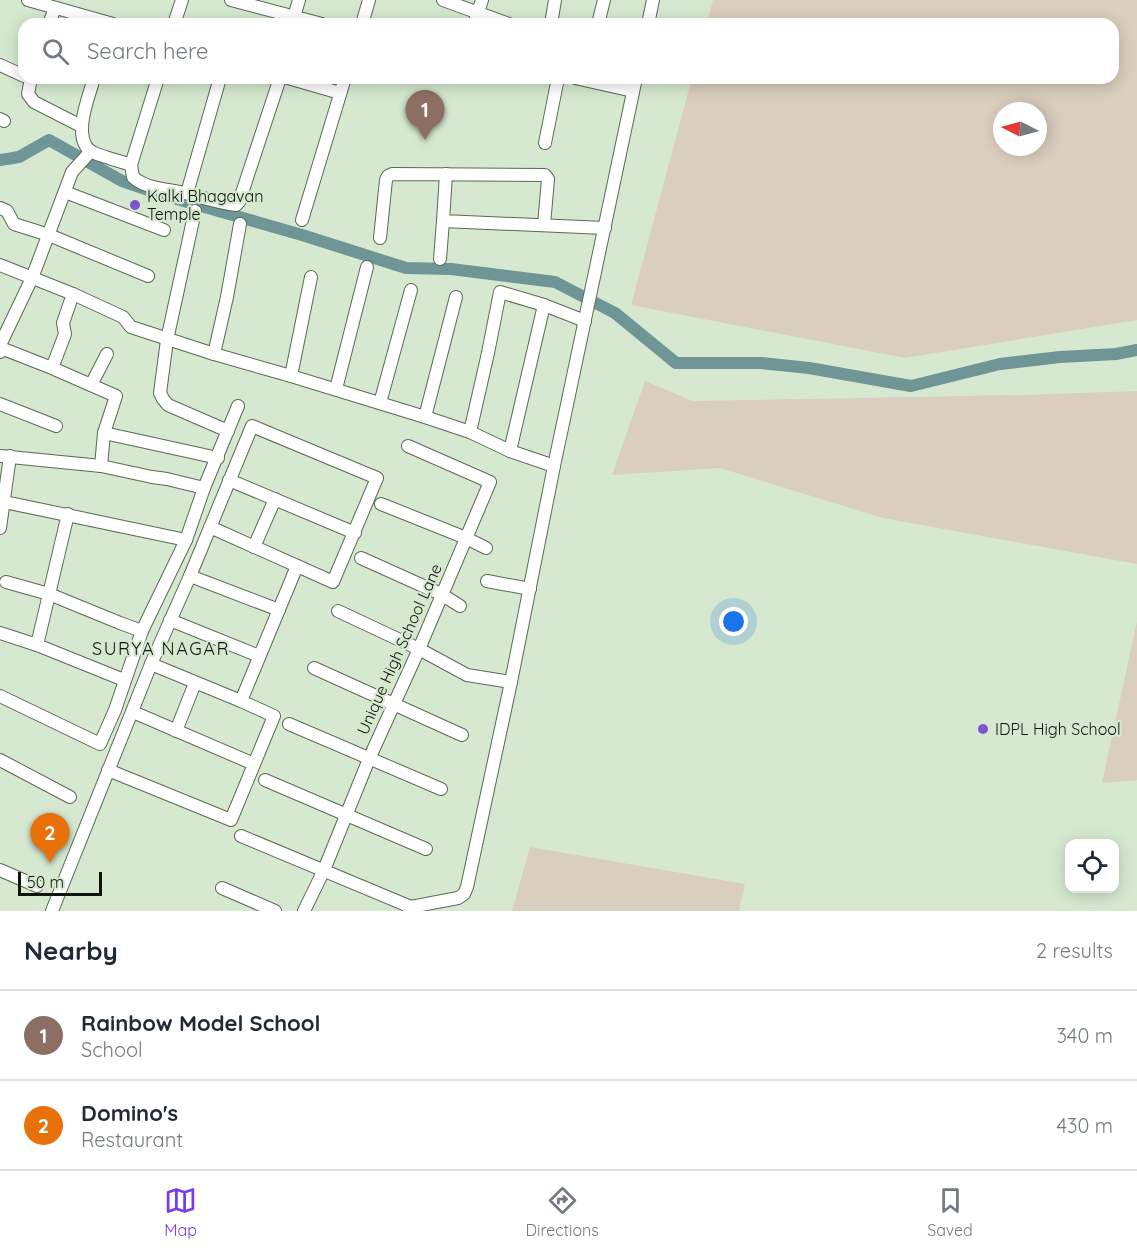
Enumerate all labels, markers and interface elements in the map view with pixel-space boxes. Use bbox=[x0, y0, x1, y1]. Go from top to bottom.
search box bbox=[18, 18, 1119, 84]
icon: search bbox=[39, 35, 72, 68]
text: Search here bbox=[87, 37, 208, 65]
pin: 1 bbox=[406, 90, 444, 140]
north arrow bbox=[993, 102, 1047, 156]
place label: Kalki Bhagavan Temple bbox=[147, 186, 263, 224]
marker: Kalki Bhagavan Temple bbox=[128, 198, 142, 212]
street label: Unique High School Lane bbox=[352, 560, 446, 738]
your location bbox=[719, 607, 748, 636]
district label: SURYA NAGAR bbox=[92, 637, 230, 660]
place label: IDPL High School bbox=[995, 719, 1121, 739]
marker: IDPL High School bbox=[976, 722, 990, 736]
pin: 2 bbox=[31, 814, 70, 863]
map controls bbox=[1065, 839, 1119, 893]
button: locate bbox=[1065, 839, 1119, 893]
scale bar bbox=[18, 869, 102, 896]
text: 50 m bbox=[27, 872, 64, 892]
text: Nearby bbox=[24, 934, 118, 967]
text: 2 results bbox=[1036, 938, 1113, 963]
text: Rainbow Model School bbox=[81, 1009, 320, 1037]
text: 1 bbox=[40, 1023, 47, 1048]
text: 340 m bbox=[1056, 1023, 1113, 1048]
text: School bbox=[81, 1037, 143, 1062]
text: Domino's bbox=[81, 1099, 178, 1127]
text: 2 bbox=[38, 1113, 49, 1138]
text: 430 m bbox=[1056, 1113, 1113, 1138]
text: Restaurant bbox=[81, 1127, 183, 1152]
tab: Map bbox=[164, 1184, 197, 1240]
tab: Directions bbox=[526, 1184, 599, 1240]
tab: Saved bbox=[927, 1184, 973, 1240]

